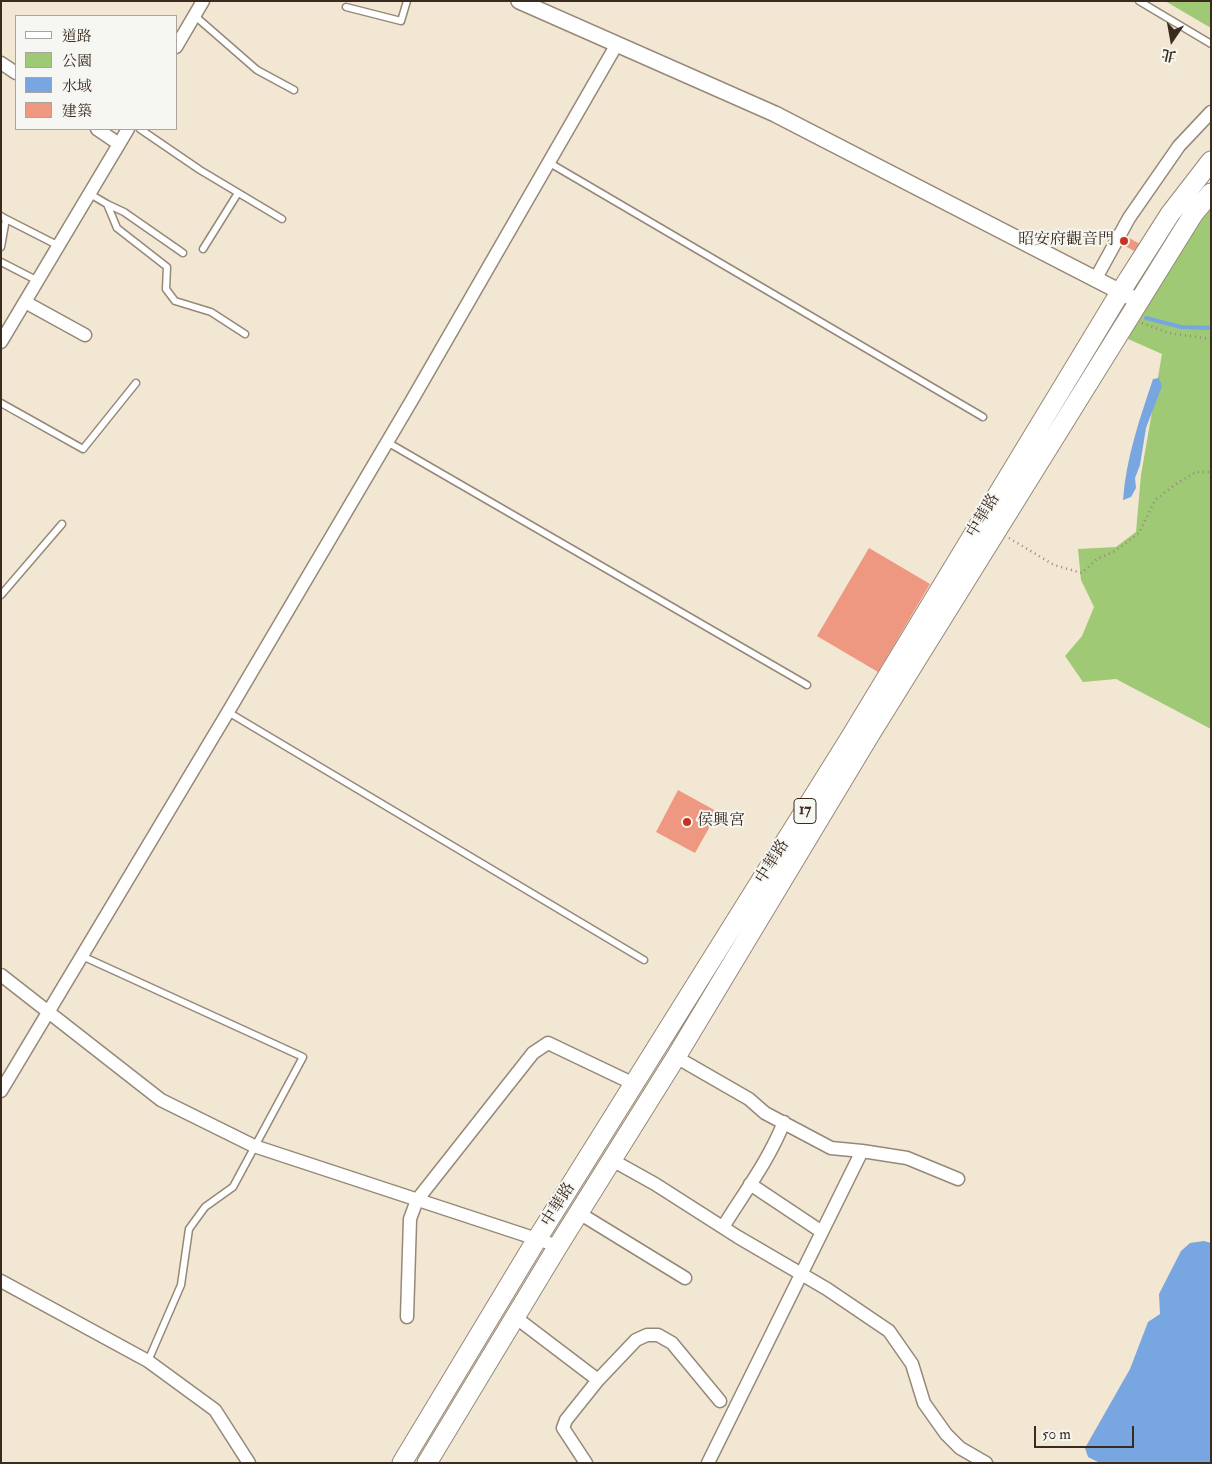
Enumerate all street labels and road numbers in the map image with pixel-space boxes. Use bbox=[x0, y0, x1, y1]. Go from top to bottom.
street label: 中華路 bbox=[963, 490, 1005, 542]
road number: 17 bbox=[794, 798, 816, 824]
street label: 中華路 bbox=[752, 837, 794, 887]
street label: 中華路 bbox=[538, 1180, 580, 1230]

